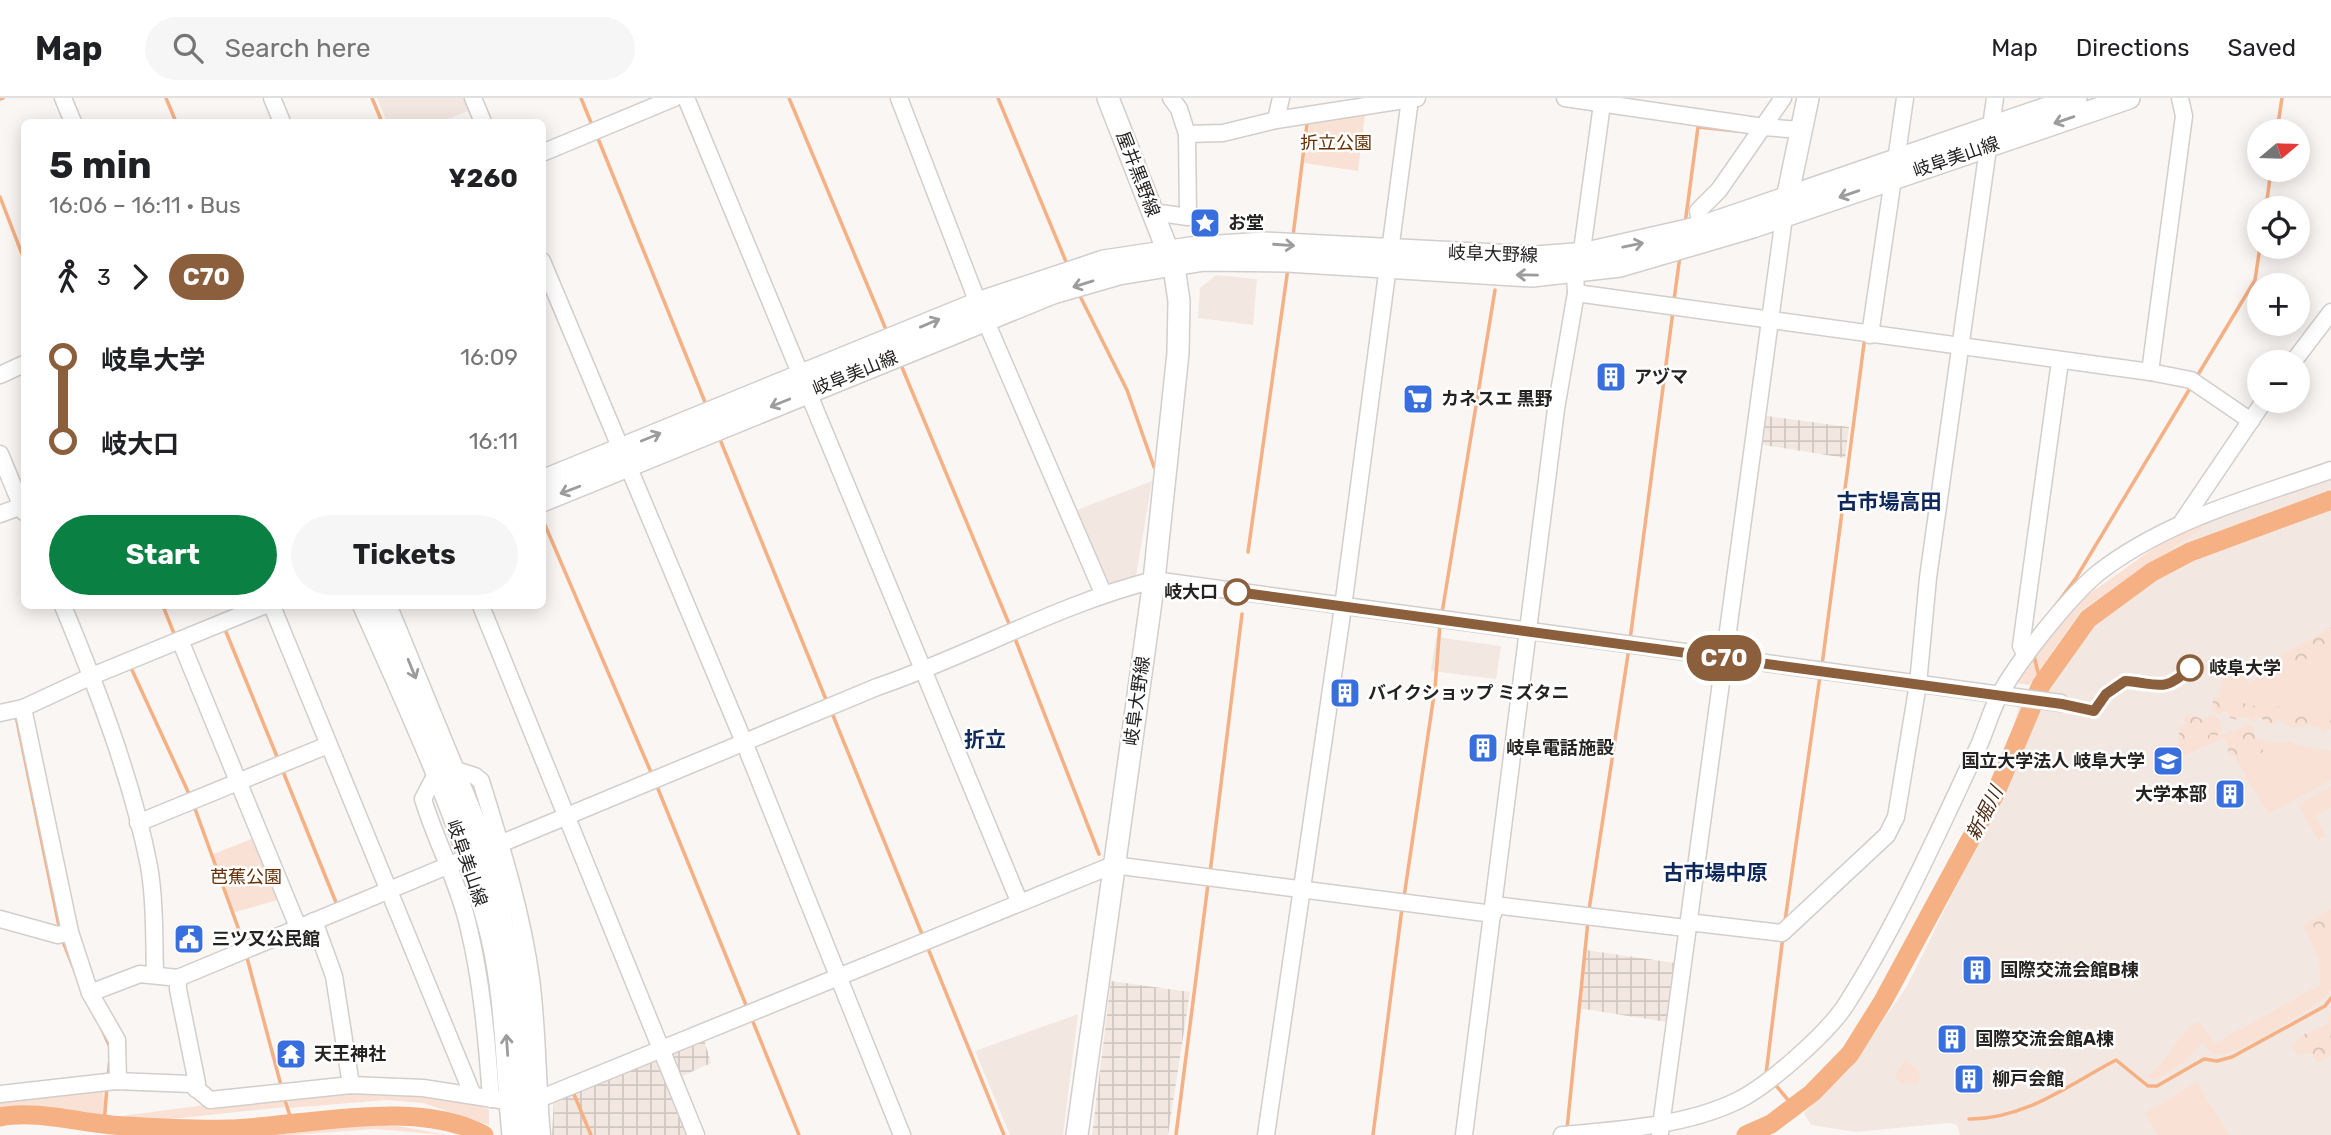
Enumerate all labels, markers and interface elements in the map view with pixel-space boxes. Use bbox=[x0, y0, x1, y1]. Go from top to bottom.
search box bbox=[145, 17, 635, 80]
text: Map bbox=[35, 29, 103, 68]
icon: search bbox=[169, 29, 207, 67]
text: Search here bbox=[225, 33, 370, 64]
text: Map bbox=[1991, 34, 2038, 62]
text: Directions bbox=[2076, 34, 2189, 62]
text: Saved bbox=[2227, 34, 2296, 62]
one-way arrow bbox=[2054, 115, 2076, 127]
north arrow bbox=[2247, 119, 2310, 182]
map controls bbox=[2247, 119, 2310, 413]
street label: 屋井黒野線 bbox=[1112, 128, 1164, 220]
park label: 折立公園 bbox=[1300, 132, 1372, 154]
street label: 岐阜美山線 bbox=[1910, 132, 2002, 182]
text: 5 min bbox=[49, 142, 152, 188]
text: ¥260 bbox=[449, 163, 518, 194]
one-way arrow bbox=[1839, 189, 1861, 201]
text: 16:06 – 16:11 · Bus bbox=[49, 191, 241, 219]
button: locate bbox=[2247, 196, 2310, 259]
place icon: お堂 bbox=[1188, 206, 1222, 240]
place label: お堂 bbox=[1228, 212, 1264, 234]
one-way arrow bbox=[1621, 237, 1644, 251]
one-way arrow bbox=[1272, 238, 1295, 251]
street label: 岐阜大野線 bbox=[1448, 241, 1538, 267]
icon: walk bbox=[49, 258, 87, 296]
icon: forward bbox=[121, 258, 159, 296]
text: 3 bbox=[97, 263, 111, 291]
text: C70 bbox=[183, 263, 230, 291]
one-way arrow bbox=[1516, 268, 1539, 282]
button: + bbox=[2247, 273, 2310, 336]
one-way arrow bbox=[1072, 279, 1094, 292]
one-way arrow bbox=[918, 316, 940, 329]
text: 16:09 bbox=[460, 343, 518, 371]
text: 岐阜大学 bbox=[101, 345, 205, 376]
street label: 岐阜美山線 bbox=[809, 346, 901, 400]
button: − bbox=[2247, 350, 2310, 413]
building icon: アヅマ bbox=[1594, 360, 1628, 394]
place label: アヅマ bbox=[1634, 366, 1688, 388]
supermarket icon: カネスエ 黒野 bbox=[1401, 382, 1435, 416]
place label: カネスエ 黒野 bbox=[1441, 388, 1553, 410]
one-way arrow bbox=[770, 398, 792, 411]
text: 16:11 bbox=[469, 427, 518, 455]
text: 岐大口 bbox=[101, 429, 179, 460]
one-way arrow bbox=[640, 429, 661, 442]
one-way arrow bbox=[560, 485, 582, 498]
district label: 古市場高田 bbox=[1837, 489, 1942, 514]
button: Start bbox=[49, 515, 277, 595]
button: Tickets bbox=[291, 515, 518, 595]
marker: 岐大口 bbox=[1224, 579, 1250, 605]
place label: 岐大口 bbox=[1164, 581, 1218, 603]
line badge: C70 bbox=[1684, 635, 1764, 681]
text: C70 bbox=[1701, 644, 1747, 672]
street label: 岐阜大野線 bbox=[1120, 655, 1154, 747]
marker: 岐阜大学 bbox=[2177, 655, 2203, 681]
one-way arrow bbox=[407, 657, 420, 679]
place label: 岐阜大学 bbox=[2209, 657, 2281, 679]
building icon: バイクショップ ミズタニ bbox=[1328, 676, 1362, 710]
place label: バイクショップ ミズタニ bbox=[1368, 682, 1569, 704]
district label: 折立 bbox=[964, 727, 1006, 752]
building icon: 岐阜電話施設 bbox=[1466, 731, 1500, 765]
place label: 岐阜電話施設 bbox=[1506, 737, 1614, 759]
school or university icon: 国立大学法人 岐阜大学 bbox=[2151, 744, 2185, 778]
place label: 国立大学法人 岐阜大学 bbox=[1961, 750, 2145, 772]
building icon: 大学本部 bbox=[2213, 777, 2247, 811]
water label: 新堀川 bbox=[1961, 781, 2009, 844]
place label: 大学本部 bbox=[2135, 783, 2207, 805]
street label: 岐阜美山線 bbox=[442, 817, 492, 909]
district label: 古市場中原 bbox=[1663, 860, 1768, 885]
park label: 芭蕉公園 bbox=[210, 866, 282, 888]
public building icon: 三ツ又公民館 bbox=[172, 922, 206, 956]
place label: 三ツ又公民館 bbox=[212, 928, 320, 950]
building icon: 国際交流会館B棟 bbox=[1960, 953, 1994, 987]
place label: 国際交流会館B棟 bbox=[2000, 959, 2139, 981]
building icon: 国際交流会館A棟 bbox=[1935, 1022, 1969, 1056]
place label: 国際交流会館A棟 bbox=[1975, 1028, 2114, 1050]
one-way arrow bbox=[500, 1034, 513, 1057]
temple icon: 天王神社 bbox=[274, 1037, 308, 1071]
place label: 天王神社 bbox=[314, 1043, 386, 1065]
building icon: 柳戸会館 bbox=[1952, 1062, 1986, 1096]
place label: 柳戸会館 bbox=[1992, 1068, 2064, 1090]

